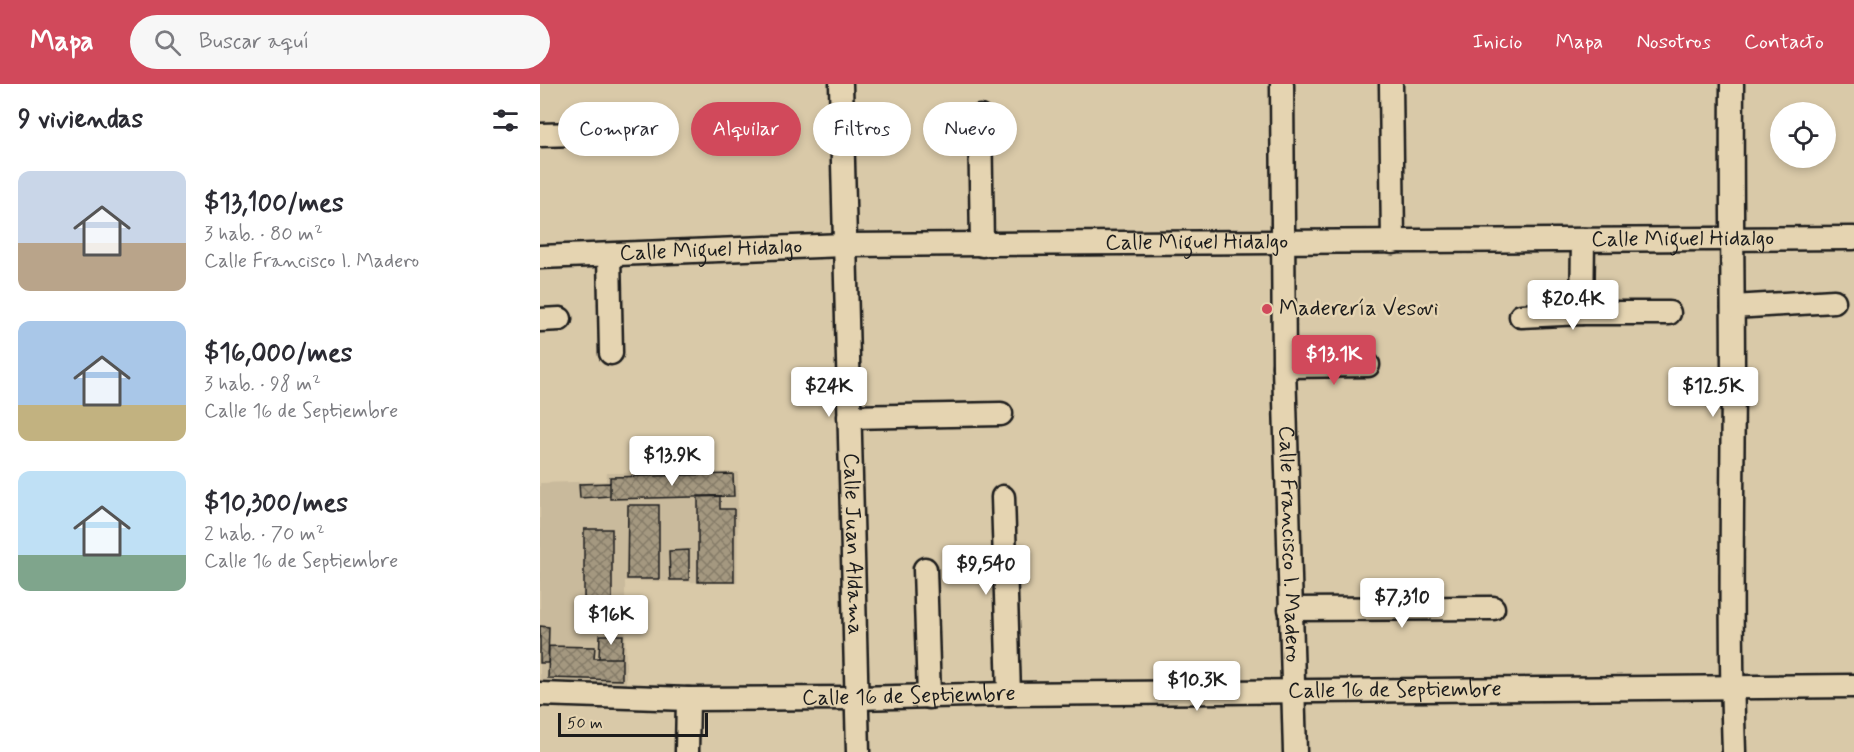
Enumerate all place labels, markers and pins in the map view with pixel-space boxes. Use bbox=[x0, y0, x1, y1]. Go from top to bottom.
pin: $20.4K bbox=[1524, 280, 1622, 331]
place label: Maderería Vesovi bbox=[1279, 295, 1439, 323]
marker: Maderería Vesovi bbox=[1260, 302, 1274, 316]
pin: $13.1K bbox=[1285, 335, 1383, 386]
pin: $24K bbox=[793, 367, 865, 418]
pin: $12.5K bbox=[1664, 367, 1762, 418]
pin: $13.9K bbox=[623, 436, 721, 487]
pin: $9,540 bbox=[937, 545, 1035, 596]
pin: $7,310 bbox=[1353, 578, 1451, 629]
pin: $16K bbox=[575, 595, 647, 646]
pin: $10.3K bbox=[1148, 661, 1246, 712]

